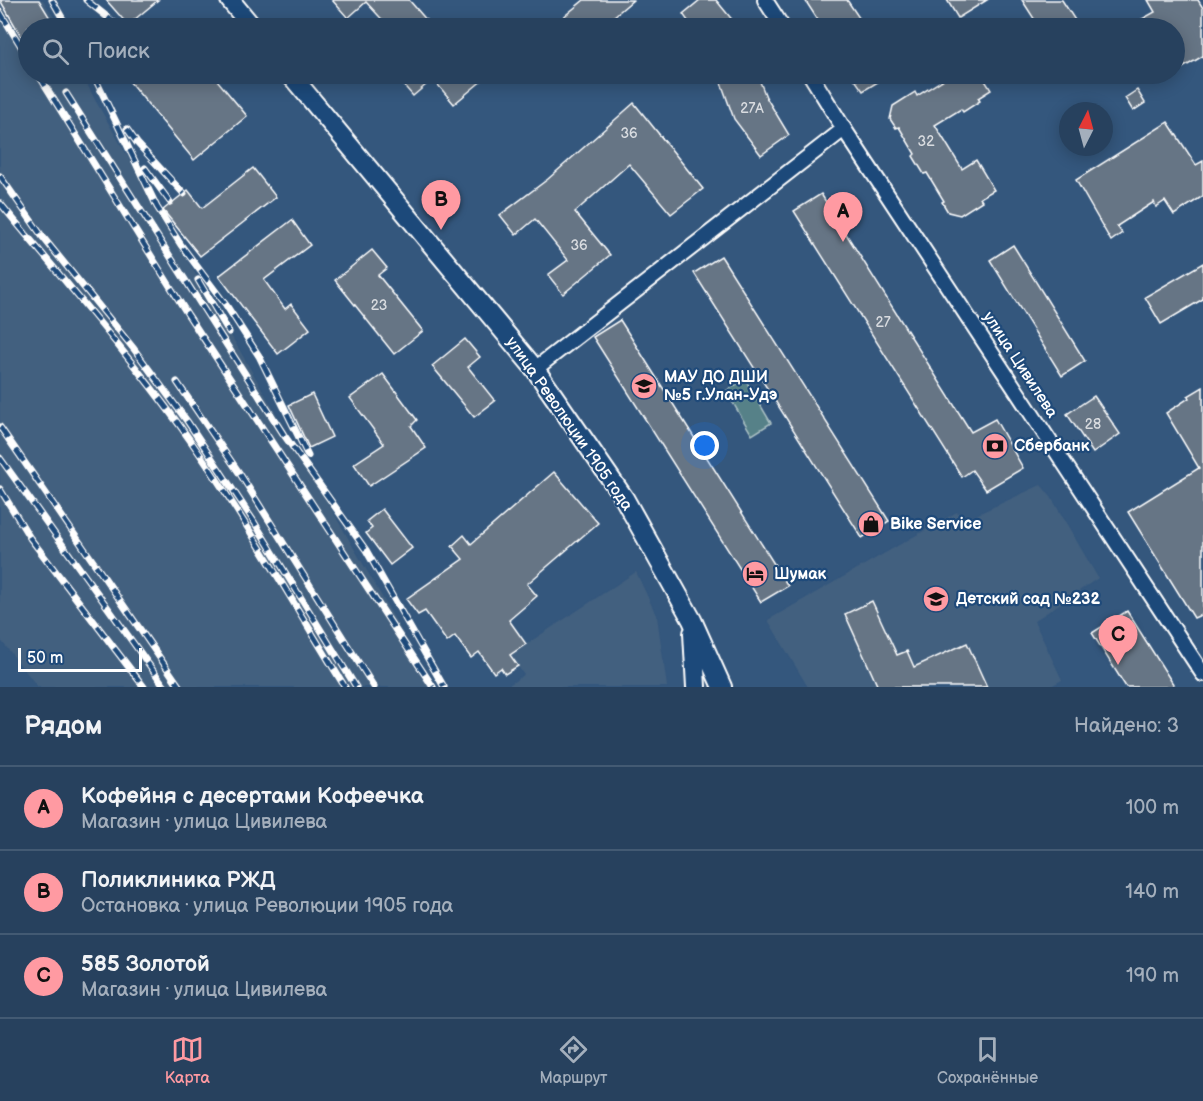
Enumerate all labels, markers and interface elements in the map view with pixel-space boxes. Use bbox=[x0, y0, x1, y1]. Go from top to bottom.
search box bbox=[18, 18, 1185, 84]
icon: search bbox=[39, 35, 72, 68]
text: Поиск bbox=[87, 38, 150, 65]
house number: 27А bbox=[740, 100, 764, 117]
north arrow bbox=[1059, 102, 1113, 156]
house number: 36 bbox=[620, 125, 638, 142]
house number: 32 bbox=[918, 133, 935, 150]
pin: B bbox=[422, 180, 460, 230]
pin: A bbox=[824, 192, 862, 242]
house number: 36 bbox=[570, 237, 588, 254]
house number: 23 bbox=[371, 297, 387, 314]
street label: улица Цивилева bbox=[979, 308, 1062, 422]
house number: 27 bbox=[875, 314, 891, 331]
street label: улица Революции 1905 года bbox=[502, 333, 637, 515]
place label: МАУ ДО ДШИ №5 г.Улан-Удэ bbox=[664, 368, 777, 405]
school or university icon: МАУ ДО ДШИ №5 г.Улан-Удэ bbox=[629, 371, 659, 401]
house number: 28 bbox=[1085, 416, 1101, 433]
your location bbox=[690, 431, 719, 460]
bank icon: Сбербанк bbox=[980, 431, 1010, 461]
place label: Сбербанк bbox=[1014, 437, 1090, 456]
shop icon: Bike Service bbox=[856, 509, 886, 539]
place label: Bike Service bbox=[890, 515, 982, 534]
hotel icon: Шумак bbox=[740, 559, 770, 589]
place label: Шумак bbox=[774, 565, 826, 584]
school or university icon: Детский сад №232 bbox=[921, 584, 951, 614]
place label: Детский сад №232 bbox=[956, 590, 1100, 609]
pin: C bbox=[1098, 616, 1138, 665]
scale bar bbox=[18, 645, 142, 672]
text: 50 m bbox=[27, 649, 63, 668]
text: Рядом bbox=[24, 711, 102, 742]
text: Найдено: 3 bbox=[1074, 714, 1179, 738]
text: Кофейня с десертами Кофеечка bbox=[81, 783, 424, 810]
text: A bbox=[37, 796, 50, 820]
text: 100 m bbox=[1126, 796, 1179, 820]
text: Магазин · улица Цивилева bbox=[81, 810, 327, 834]
text: Поликлиника РЖД bbox=[81, 867, 275, 894]
text: B bbox=[36, 880, 51, 904]
text: 140 m bbox=[1125, 880, 1179, 904]
text: Остановка · улица Революции 1905 года bbox=[81, 894, 453, 918]
text: 585 Золотой bbox=[81, 951, 210, 978]
text: C bbox=[36, 964, 51, 988]
text: 190 m bbox=[1126, 964, 1179, 988]
text: Магазин · улица Цивилева bbox=[81, 978, 327, 1002]
tab: Карта bbox=[165, 1033, 210, 1088]
tab: Маршрут bbox=[539, 1033, 608, 1088]
tab: Сохранённые bbox=[937, 1033, 1038, 1088]

